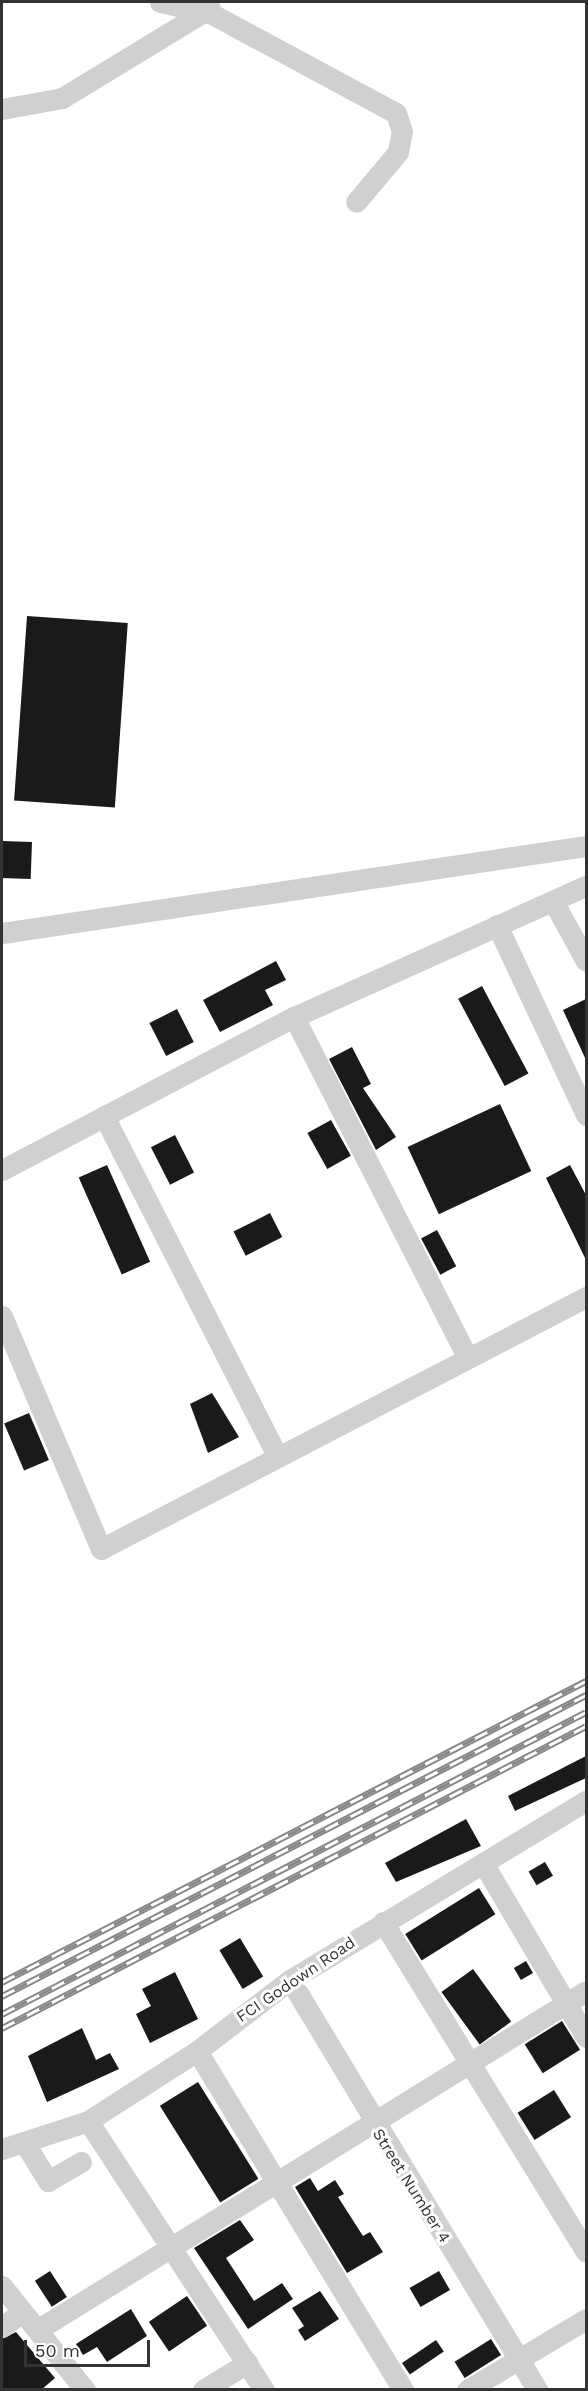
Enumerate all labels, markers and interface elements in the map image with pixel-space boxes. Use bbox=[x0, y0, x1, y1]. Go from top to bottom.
street label: FCI Godown Road bbox=[233, 1933, 359, 2027]
street label: Street Number 4 bbox=[368, 2125, 454, 2247]
scale bar bbox=[27, 2328, 153, 2366]
text: 50 m bbox=[35, 2340, 80, 2361]

